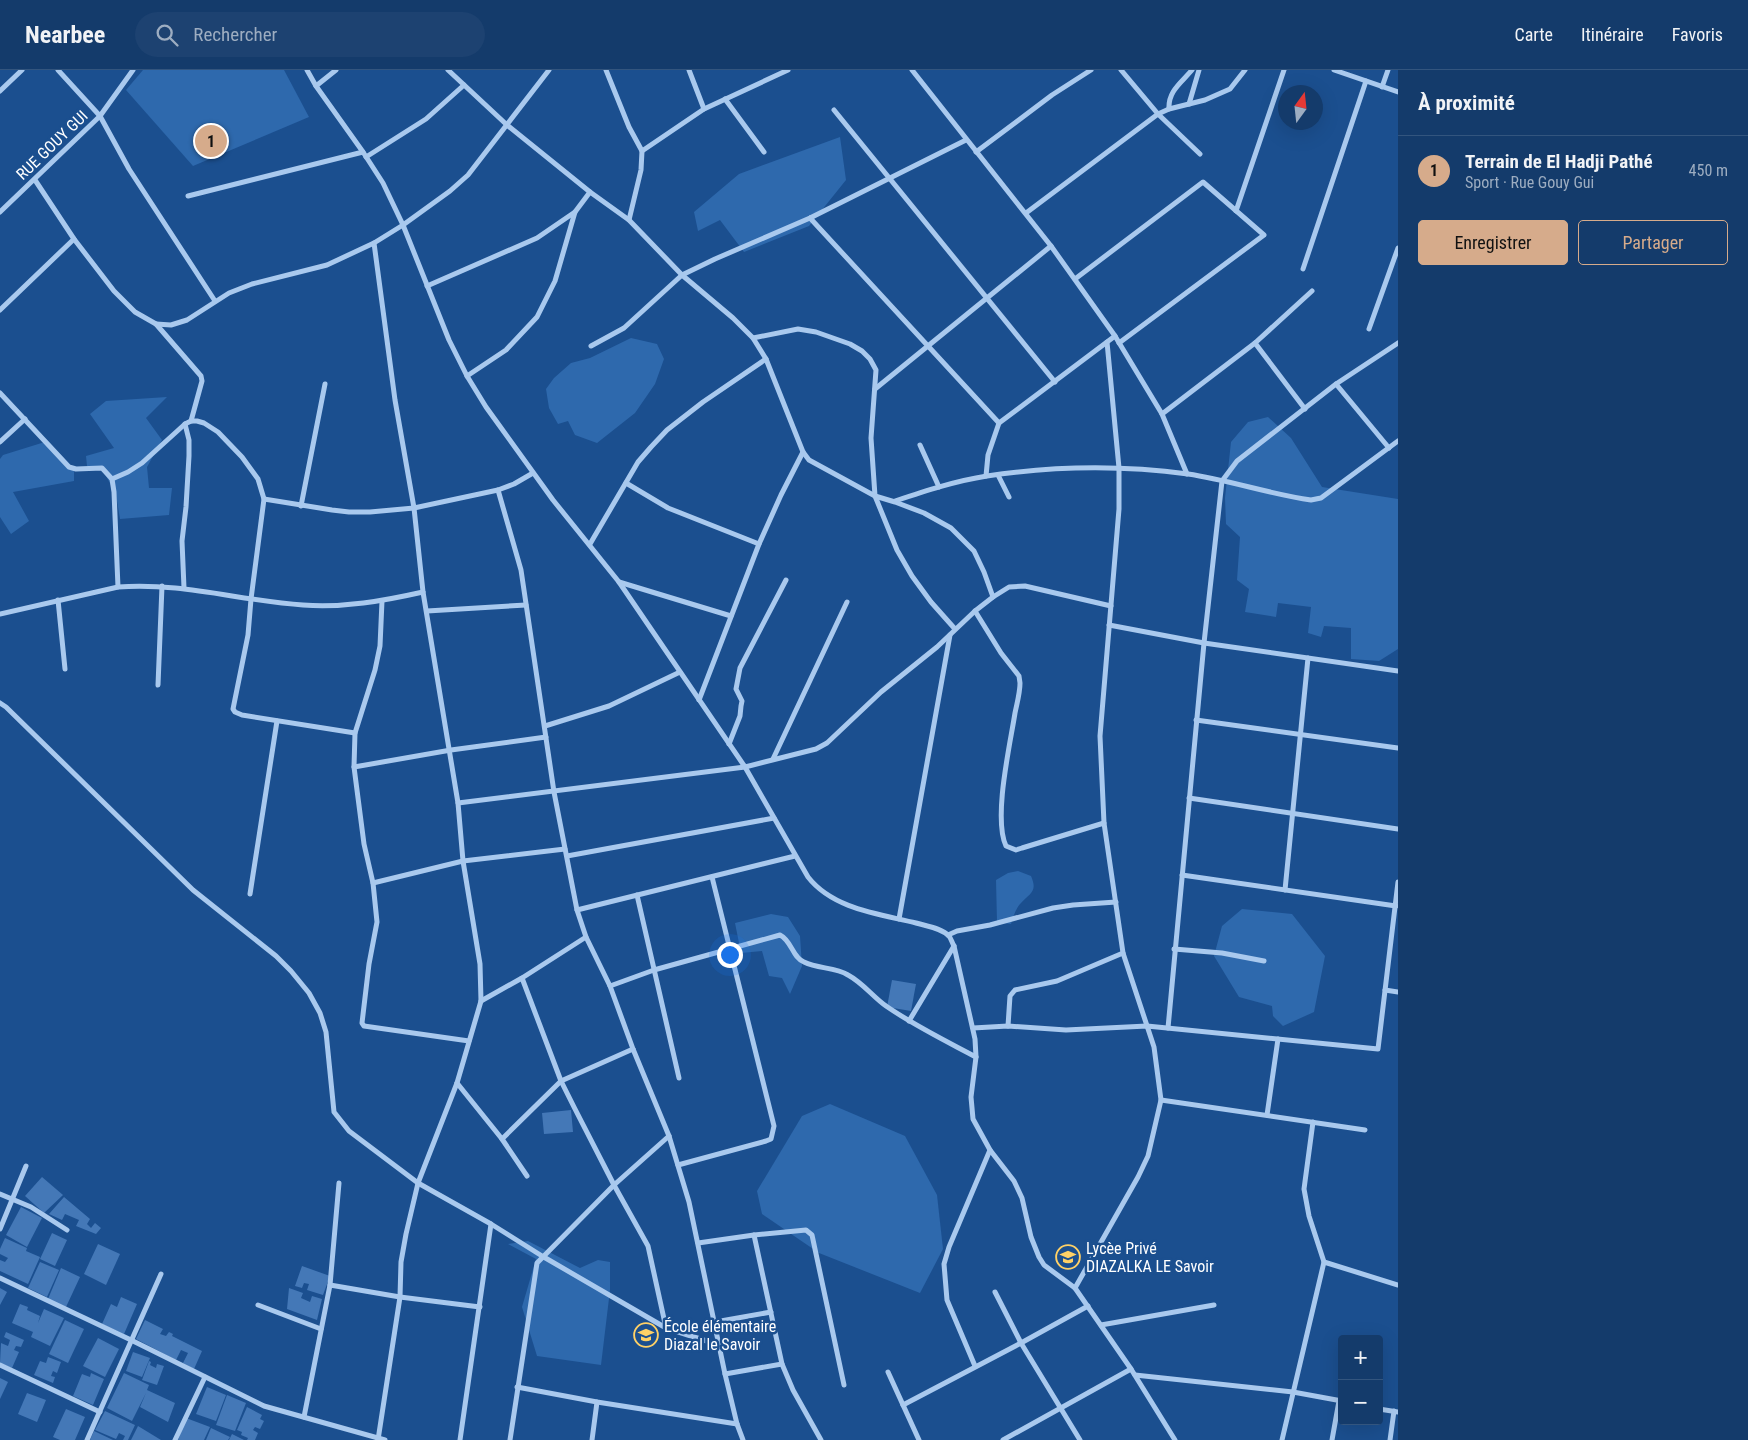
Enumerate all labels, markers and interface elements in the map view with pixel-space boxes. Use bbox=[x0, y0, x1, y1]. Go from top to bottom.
search box bbox=[135, 12, 485, 57]
text: Nearbee bbox=[25, 21, 105, 49]
icon: search bbox=[153, 21, 181, 49]
text: Rechercher bbox=[193, 23, 277, 46]
text: Carte bbox=[1514, 24, 1553, 45]
text: Itinéraire bbox=[1581, 24, 1644, 45]
text: Favoris bbox=[1672, 24, 1723, 45]
north arrow bbox=[1278, 85, 1323, 130]
text: À proximité bbox=[1418, 91, 1515, 115]
street label: RUE GOUY GUI bbox=[12, 106, 92, 184]
pin: 1 bbox=[195, 122, 227, 160]
text: Terrain de El Hadji Pathé bbox=[1465, 150, 1653, 173]
text: 1 bbox=[1430, 161, 1438, 180]
text: 450 m bbox=[1689, 161, 1728, 180]
text: Sport · Rue Gouy Gui bbox=[1465, 173, 1594, 192]
button: Enregistrer bbox=[1418, 220, 1568, 265]
button: Partager bbox=[1578, 220, 1728, 265]
your location bbox=[717, 942, 743, 968]
place label: Lycèe Privé DIAZALKA LE Savoir bbox=[1086, 1239, 1214, 1276]
school or university icon: Lycèe Privé DIAZALKA LE Savoir bbox=[1055, 1244, 1081, 1270]
place label: École élémentaire Diazal le Savoir bbox=[664, 1317, 776, 1354]
school or university icon: École élémentaire Diazal le Savoir bbox=[633, 1322, 659, 1348]
map controls bbox=[1338, 1335, 1383, 1425]
button: + bbox=[1338, 1335, 1383, 1380]
button: − bbox=[1338, 1380, 1383, 1425]

